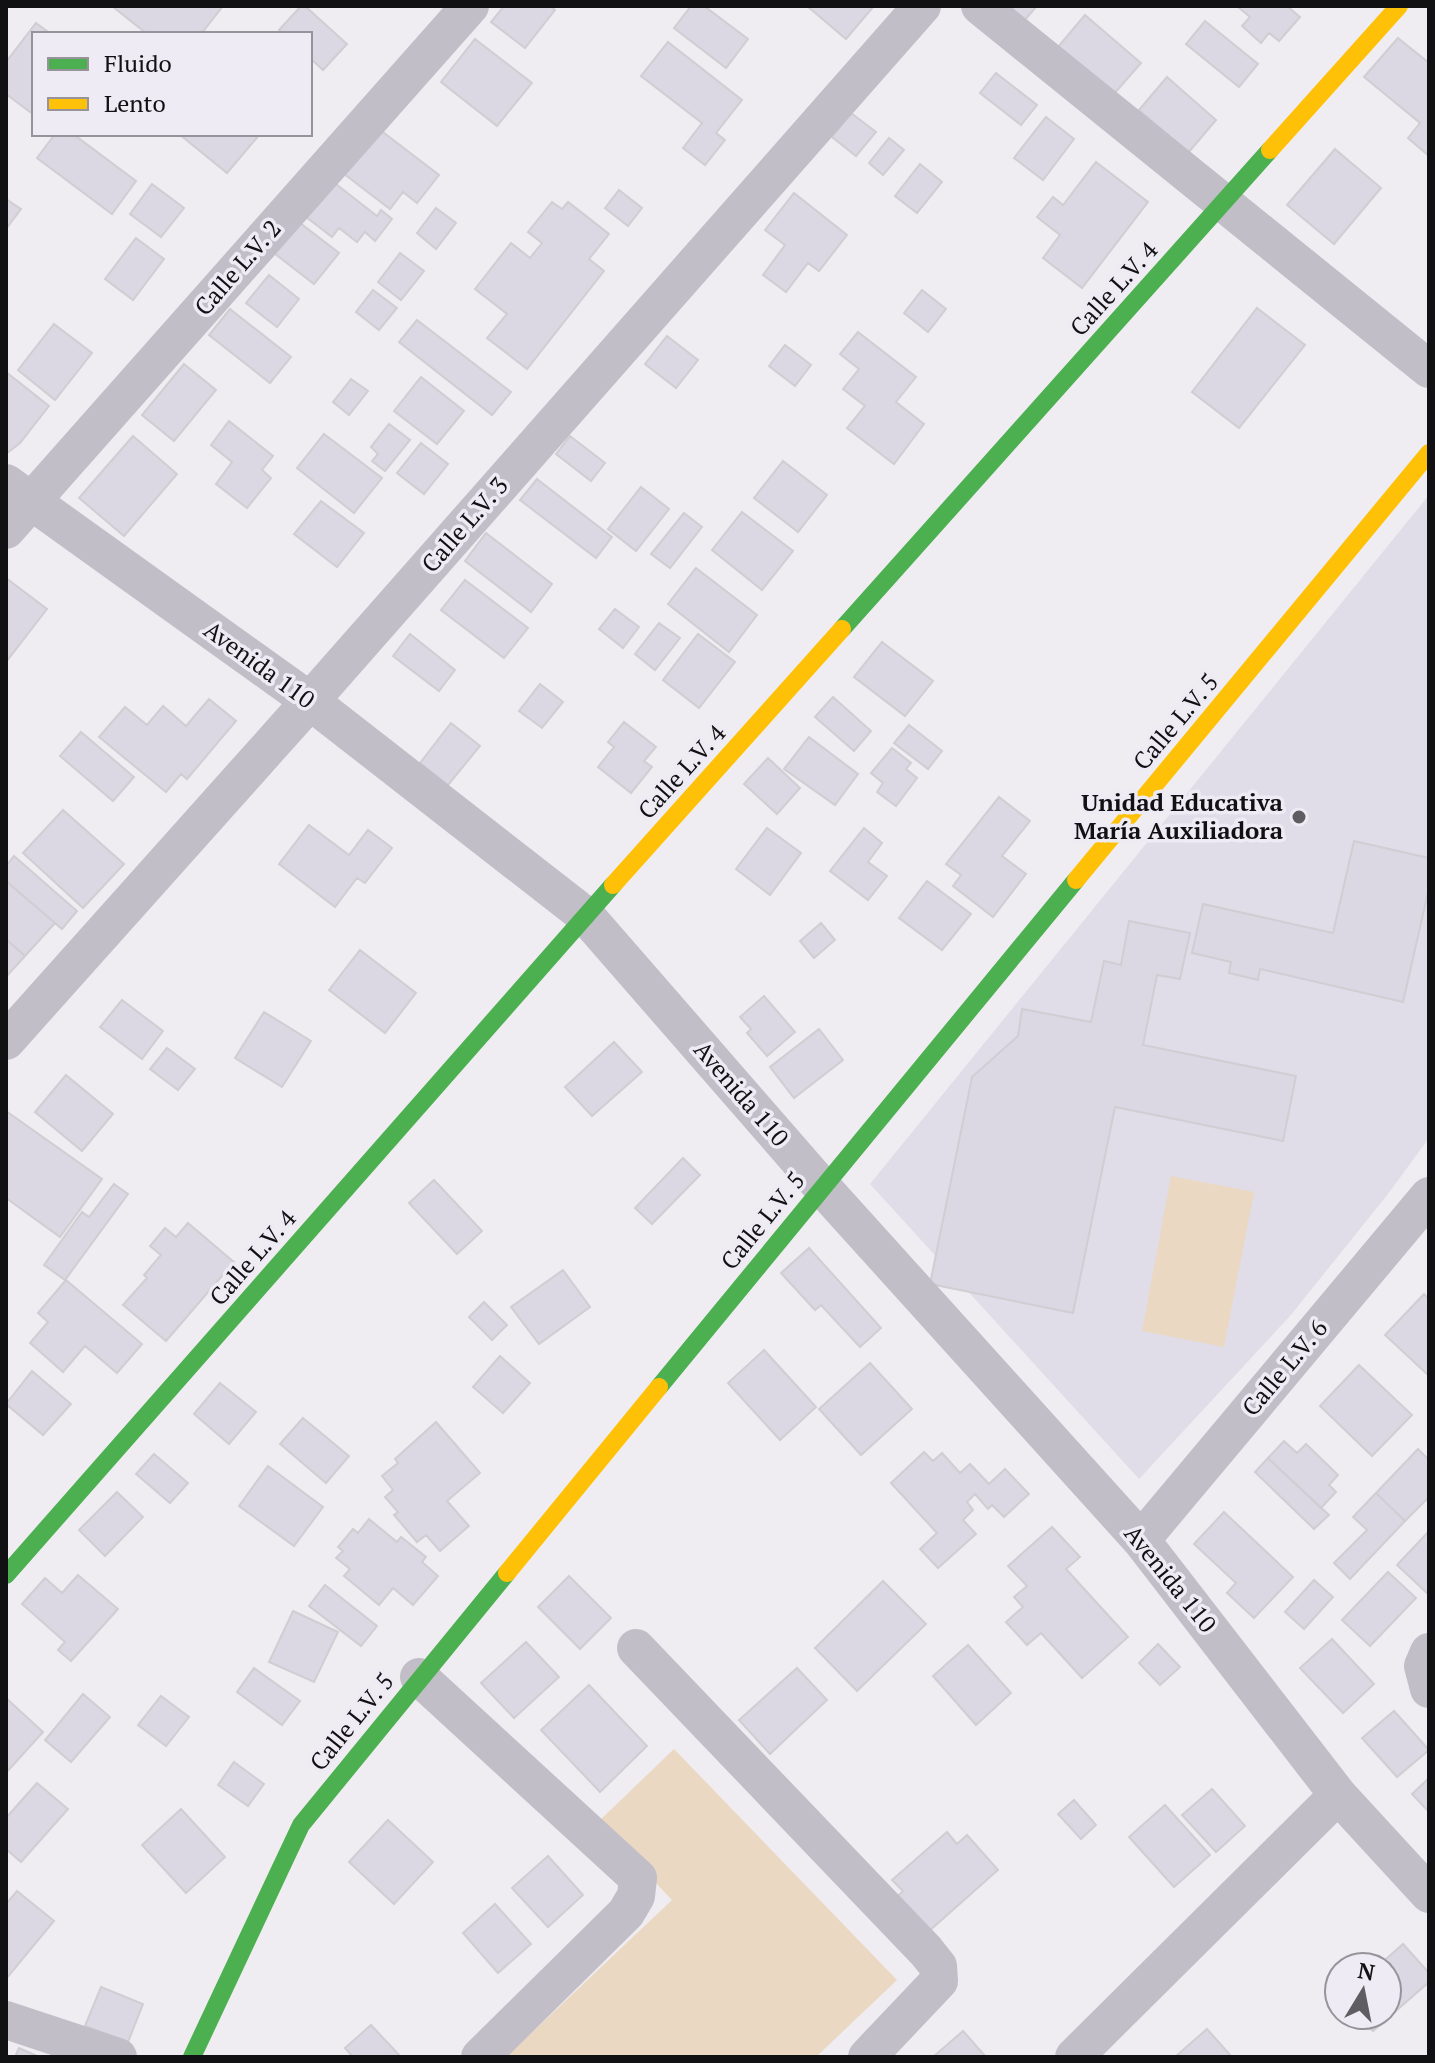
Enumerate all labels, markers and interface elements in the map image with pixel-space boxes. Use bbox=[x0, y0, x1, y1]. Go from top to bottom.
legend bbox=[32, 32, 312, 136]
text: Fluido bbox=[104, 47, 172, 79]
text: Lento bbox=[104, 87, 166, 119]
street label: Calle L.V. 2 bbox=[187, 213, 288, 322]
street label: Calle L.V. 4 bbox=[1062, 234, 1164, 342]
street label: Calle L.V. 3 bbox=[414, 470, 515, 579]
street label: Avenida 110 bbox=[198, 613, 321, 715]
street label: Calle L.V. 5 bbox=[1125, 666, 1225, 776]
street label: Calle L.V. 4 bbox=[630, 717, 732, 825]
place label: Unidad Educativa María Auxiliadora bbox=[1074, 786, 1284, 846]
marker: Unidad Educativa María Auxiliadora bbox=[1290, 808, 1308, 826]
street label: Avenida 110 bbox=[687, 1034, 796, 1153]
street label: Calle L.V. 5 bbox=[713, 1165, 811, 1276]
street label: Calle L.V. 4 bbox=[202, 1203, 303, 1312]
street label: Calle L.V. 6 bbox=[1234, 1312, 1334, 1422]
street label: Avenida 110 bbox=[1118, 1518, 1224, 1639]
street label: Calle L.V. 5 bbox=[302, 1666, 400, 1777]
north arrow bbox=[1323, 1951, 1403, 2031]
text: N bbox=[1356, 1955, 1378, 1987]

